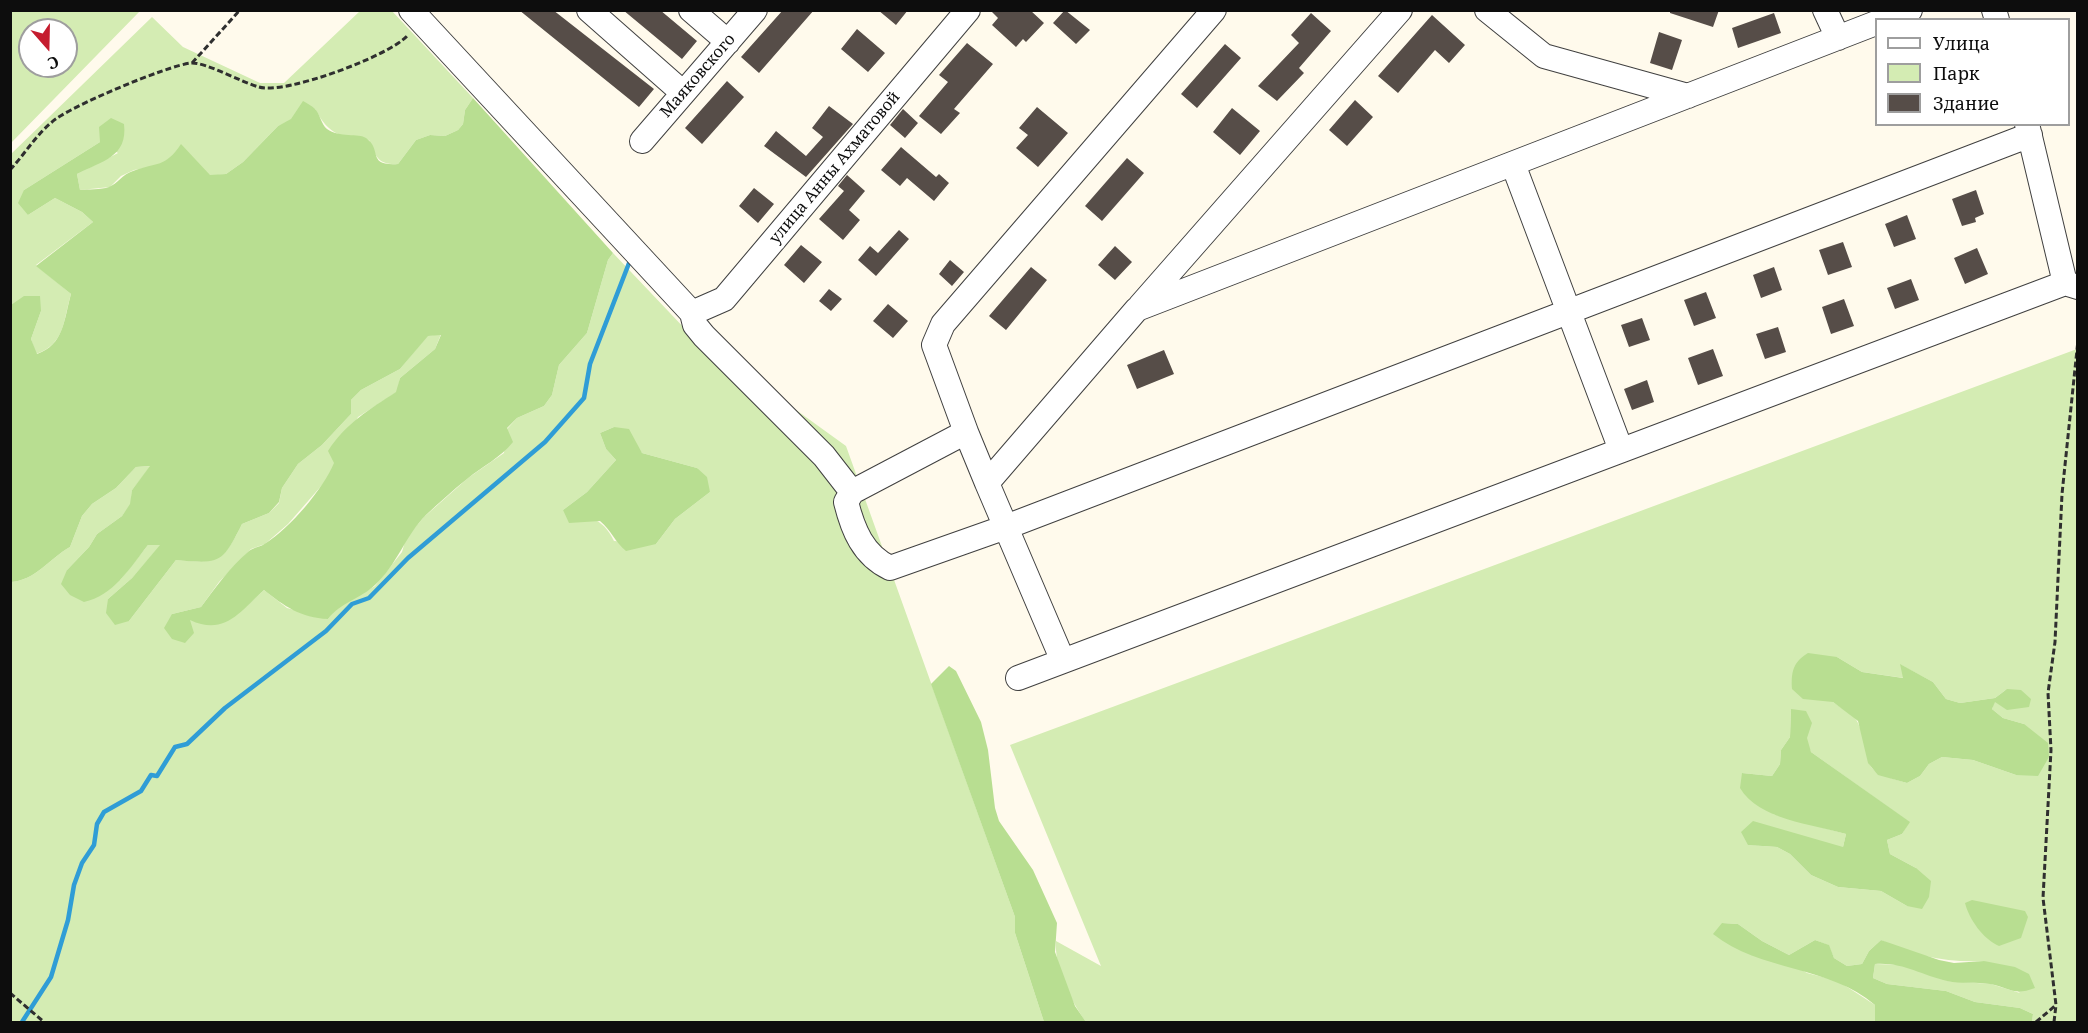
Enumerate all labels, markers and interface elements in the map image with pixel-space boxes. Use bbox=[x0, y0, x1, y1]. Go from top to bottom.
north arrow bbox=[18, 18, 78, 78]
legend bbox=[1875, 18, 2070, 126]
street label: Маяковского bbox=[656, 30, 740, 122]
text: Улица bbox=[1933, 31, 1990, 55]
text: С bbox=[45, 51, 62, 75]
text: Парк bbox=[1933, 61, 1980, 85]
street label: улица Анны Ахматовой bbox=[766, 88, 904, 248]
text: Здание bbox=[1933, 91, 1999, 115]

